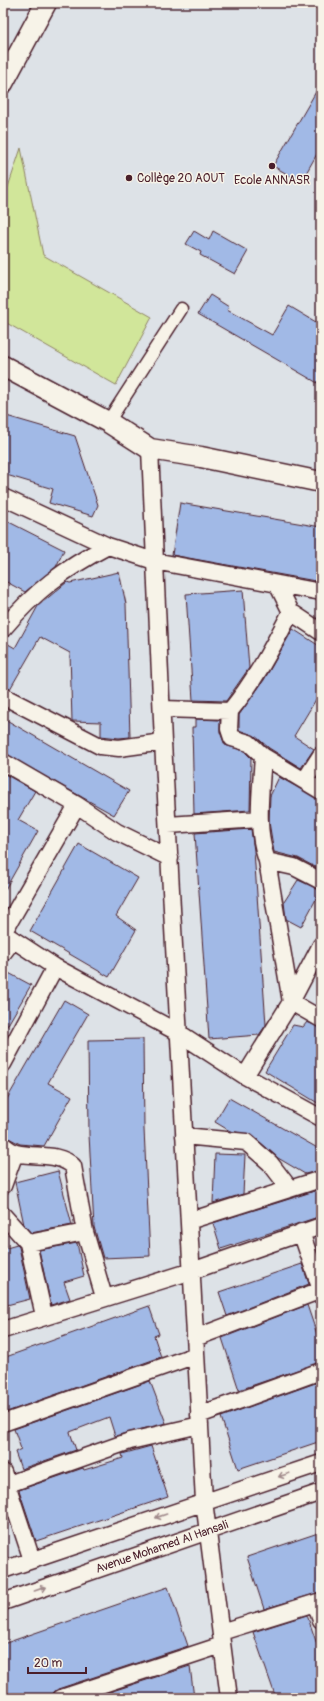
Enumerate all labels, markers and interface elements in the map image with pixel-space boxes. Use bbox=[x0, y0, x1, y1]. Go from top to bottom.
marker: Ecole ANNASR bbox=[267, 161, 277, 171]
place label: Collège 20 AOUT bbox=[137, 171, 225, 186]
marker: Collège 20 AOUT bbox=[124, 173, 134, 183]
place label: Ecole ANNASR bbox=[234, 173, 310, 188]
one-way arrow bbox=[278, 1472, 291, 1479]
one-way arrow bbox=[154, 1513, 167, 1520]
street label: Avenue Mohamed Al Hansali bbox=[94, 1517, 230, 1577]
one-way arrow bbox=[33, 1585, 46, 1592]
scale bar bbox=[28, 1649, 86, 1675]
text: 20 m bbox=[34, 1656, 63, 1671]

